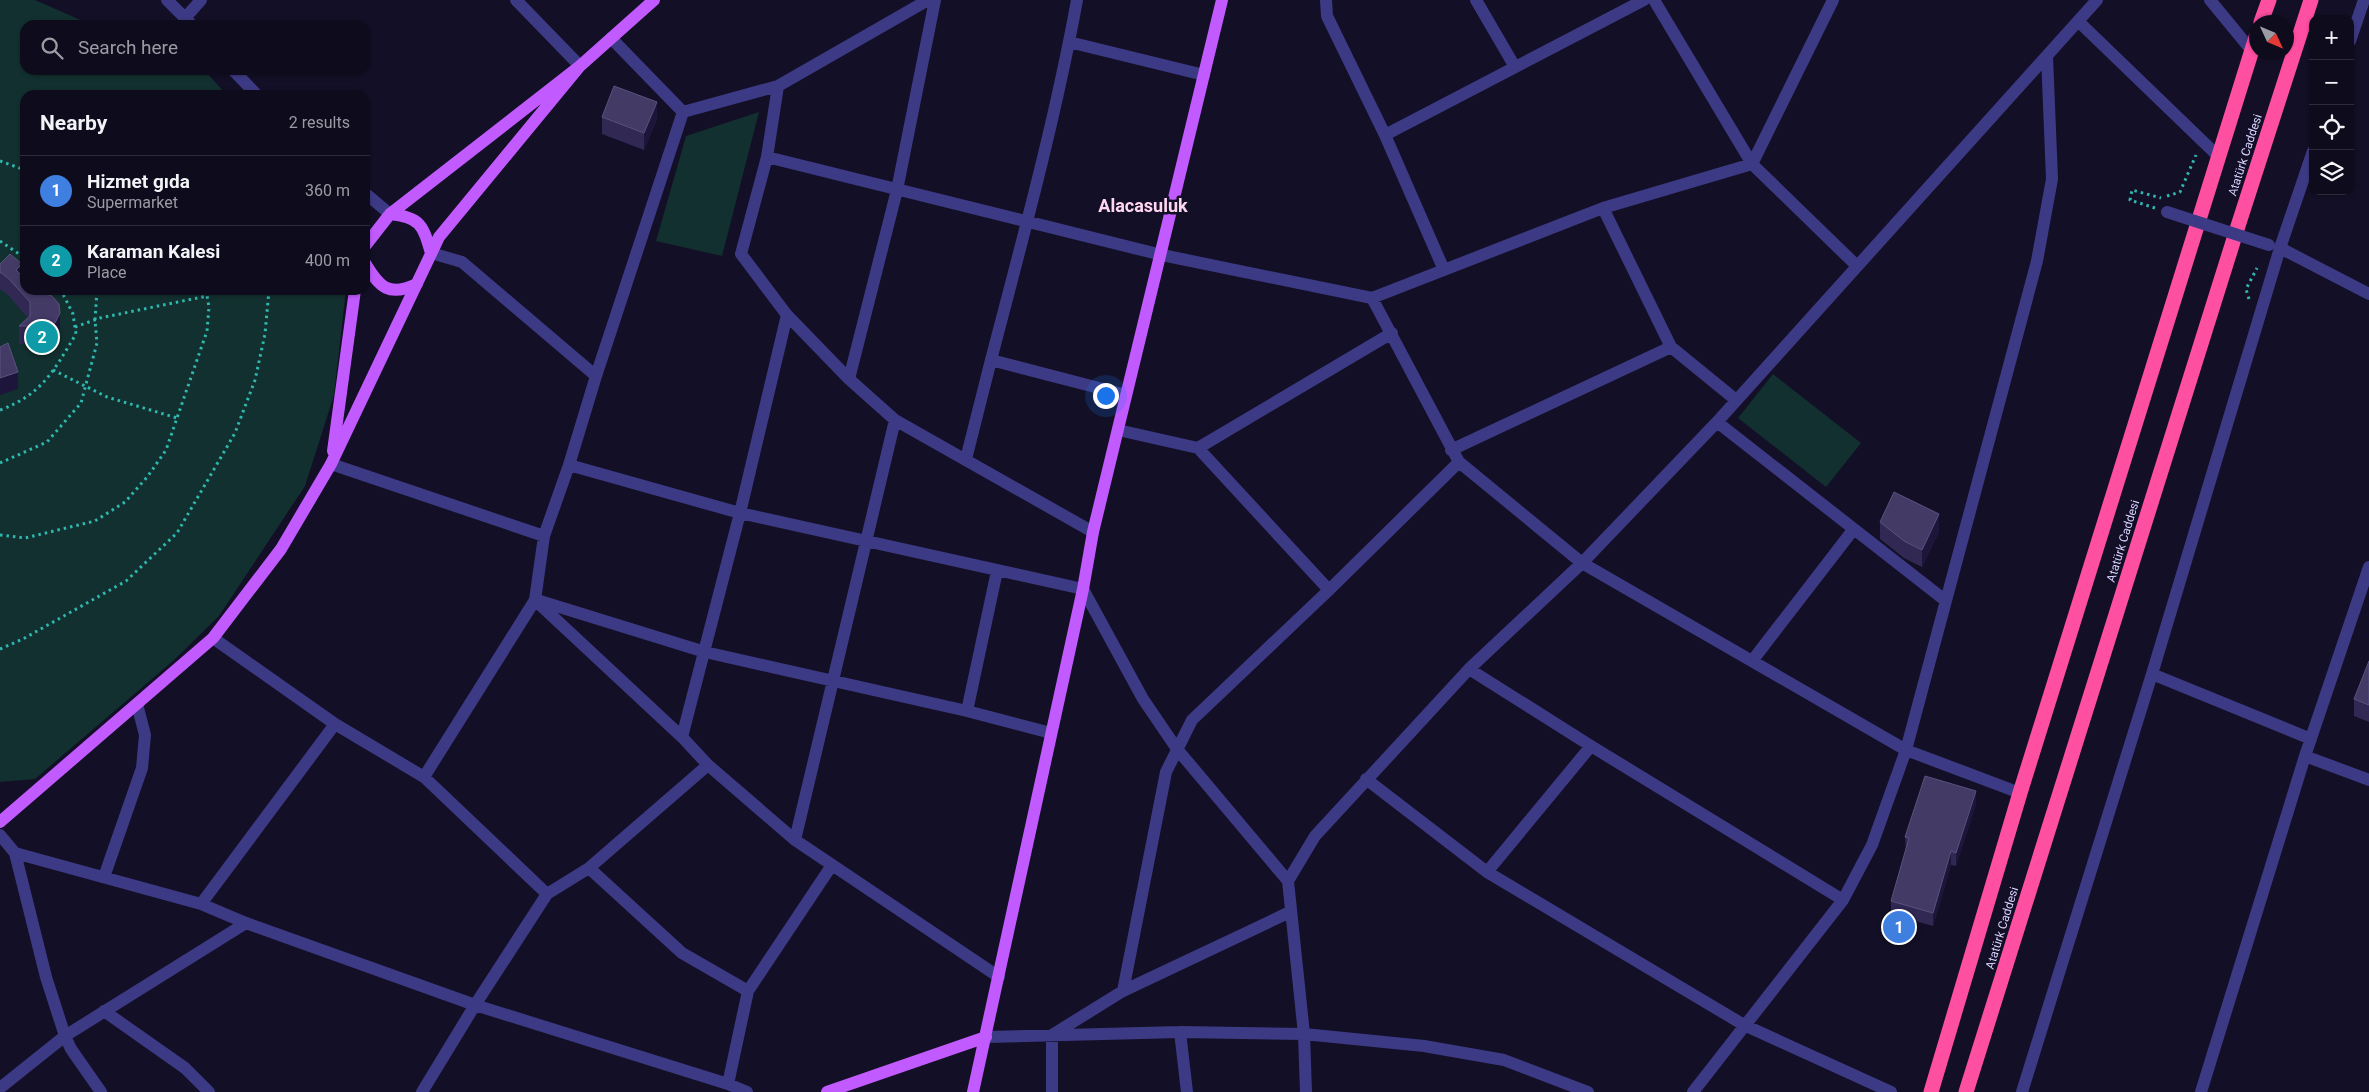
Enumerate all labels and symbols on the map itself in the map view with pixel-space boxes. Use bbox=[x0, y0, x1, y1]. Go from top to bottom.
north arrow bbox=[2249, 15, 2294, 60]
street label: Atatürk Caddesi bbox=[2225, 112, 2265, 198]
district label: Alacasuluk bbox=[1098, 195, 1188, 216]
pin: 2 bbox=[26, 318, 58, 356]
your location bbox=[1093, 383, 1119, 409]
street label: Atatürk Caddesi bbox=[2104, 498, 2142, 584]
street label: Atatürk Caddesi bbox=[1983, 885, 2021, 971]
pin: 1 bbox=[1883, 908, 1915, 946]

